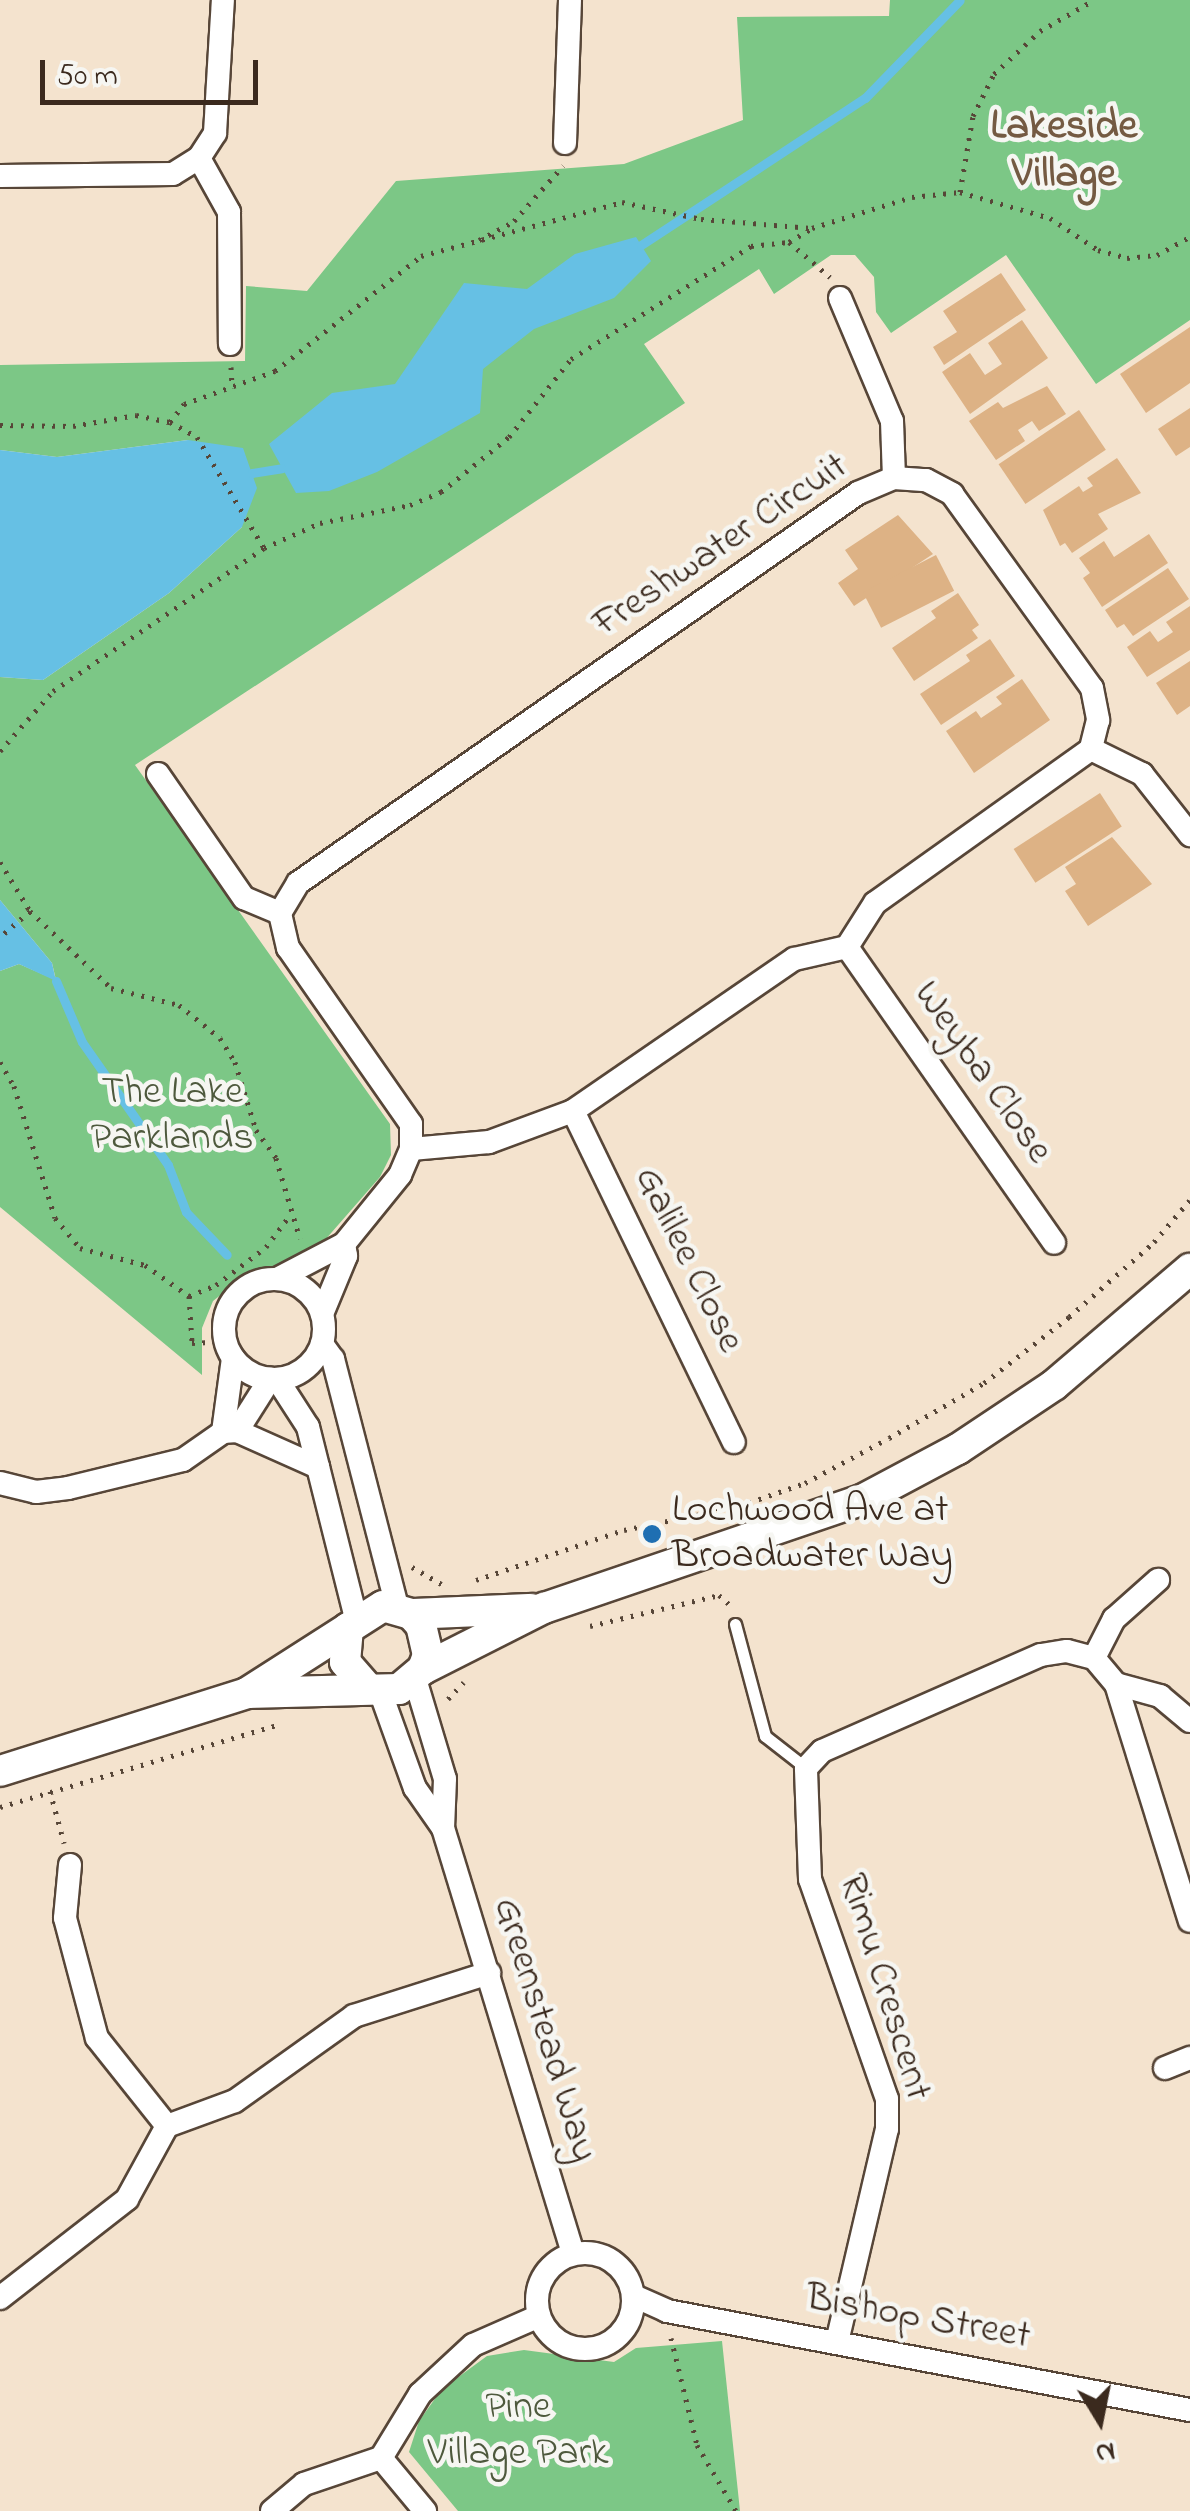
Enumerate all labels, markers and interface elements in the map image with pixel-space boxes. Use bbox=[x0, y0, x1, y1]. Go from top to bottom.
scale bar bbox=[45, 40, 262, 102]
text: 50 m bbox=[57, 55, 118, 99]
district label: Lakeside Village bbox=[991, 102, 1137, 200]
street label: Freshwater Circuit bbox=[585, 443, 857, 649]
street label: Weyba Close bbox=[902, 973, 1062, 1173]
park label: The Lake Parklands bbox=[90, 1069, 254, 1163]
street label: Galilee Close bbox=[622, 1159, 754, 1361]
place label: Lochwood Ave at Broadwater Way bbox=[672, 1487, 953, 1581]
marker: Lochwood Ave at Broadwater Way bbox=[641, 1523, 663, 1545]
street label: Rimu Crescent bbox=[827, 1868, 941, 2106]
street label: Greenstead Way bbox=[481, 1892, 607, 2168]
street label: Bishop Street bbox=[802, 2275, 1034, 2361]
north arrow bbox=[1050, 2371, 1150, 2471]
park label: Pine Village Park bbox=[427, 2384, 609, 2478]
text: N bbox=[1092, 2429, 1118, 2473]

